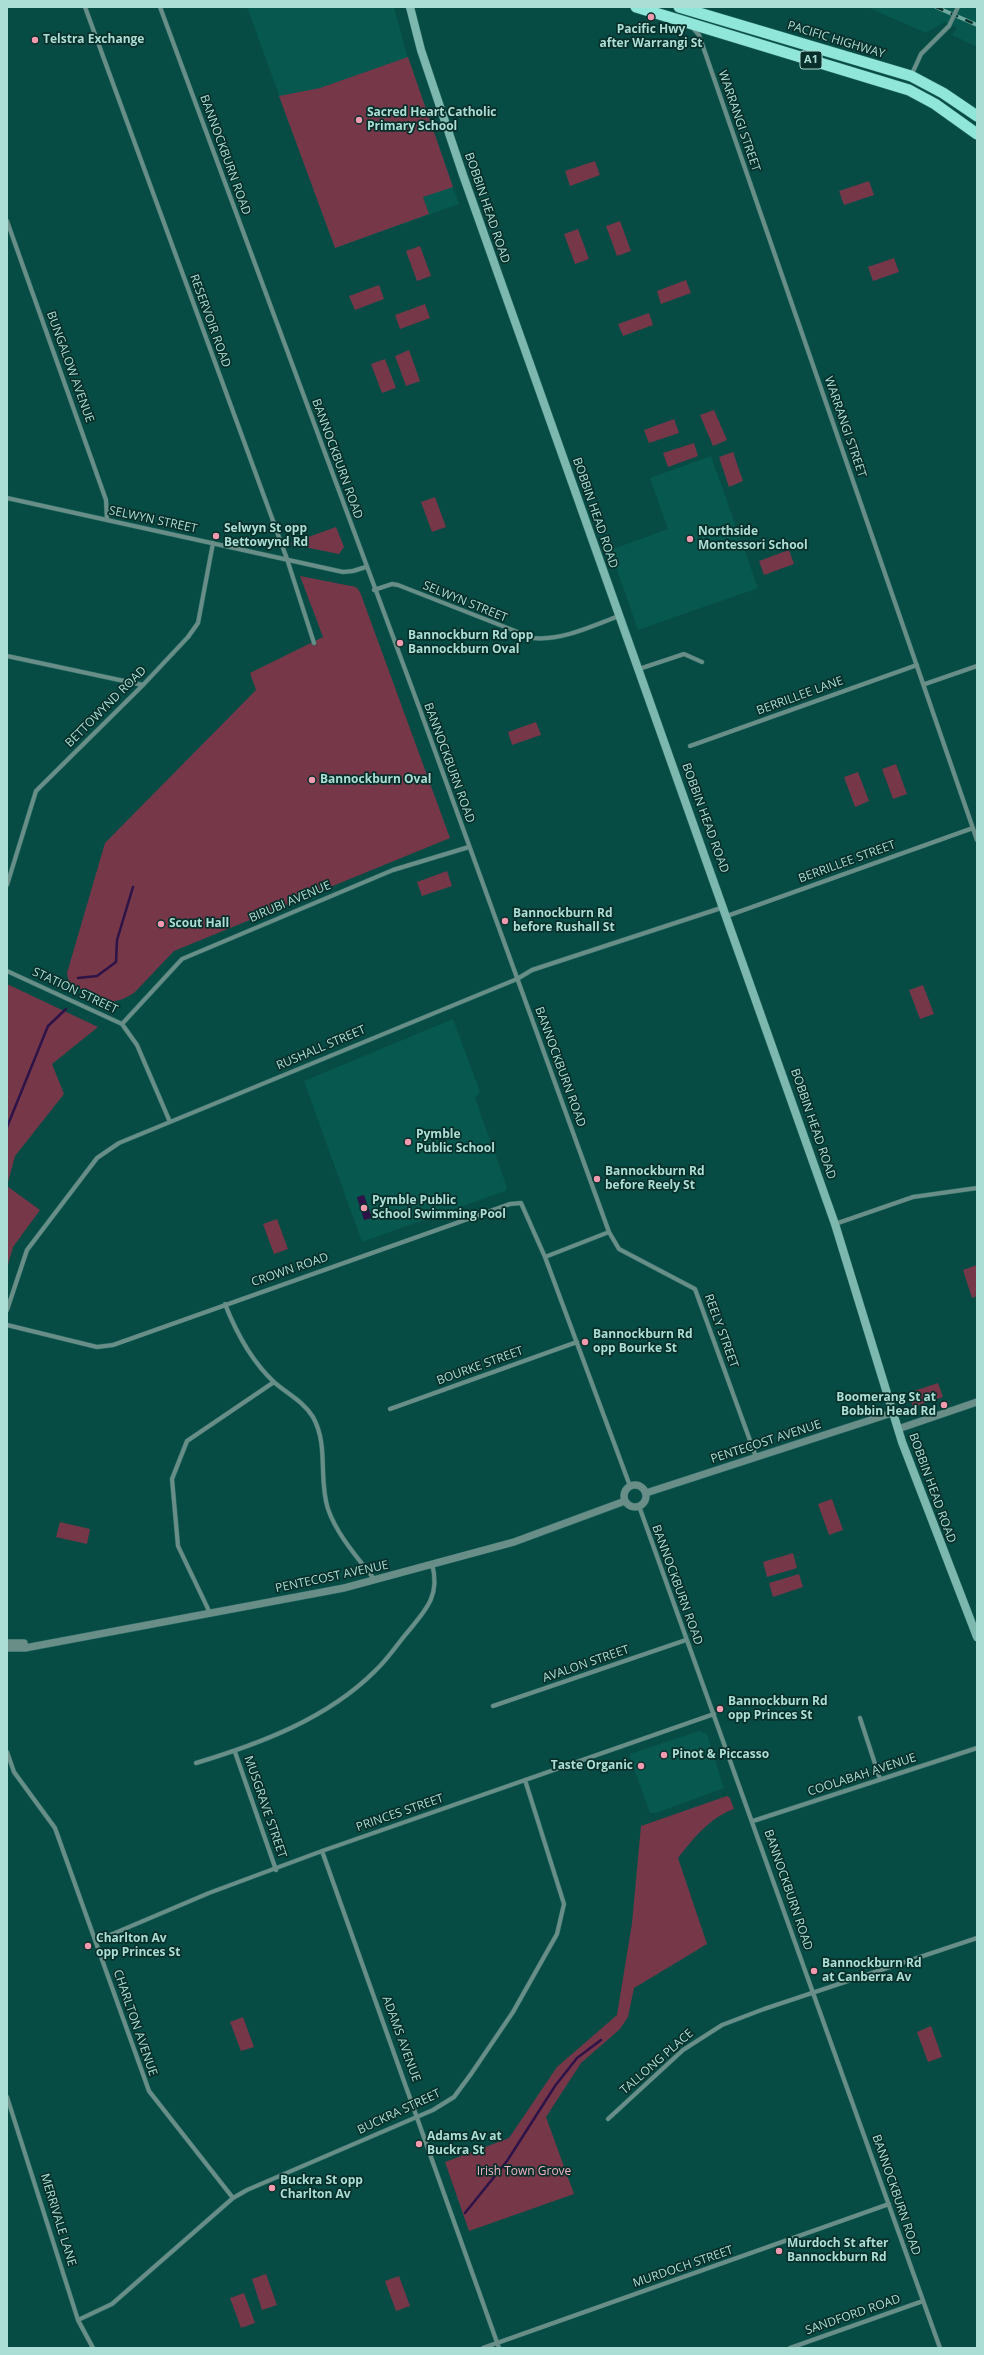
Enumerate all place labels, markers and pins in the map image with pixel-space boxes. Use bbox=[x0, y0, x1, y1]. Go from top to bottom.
marker: Pacific Hwy after Warrangi St bbox=[646, 12, 656, 22]
place label: Pacific Hwy after Warrangi St bbox=[599, 23, 703, 51]
place label: Telstra Exchange bbox=[43, 33, 144, 47]
marker: Telstra Exchange bbox=[30, 35, 40, 45]
place label: Sacred Heart Catholic Primary School bbox=[367, 106, 496, 134]
marker: Sacred Heart Catholic Primary School bbox=[354, 115, 364, 125]
place label: Selwyn St opp Bettowynd Rd bbox=[224, 522, 308, 550]
place label: Northside Montessori School bbox=[698, 525, 808, 553]
marker: Selwyn St opp Bettowynd Rd bbox=[211, 531, 221, 541]
marker: Northside Montessori School bbox=[685, 534, 695, 544]
place label: Bannockburn Rd opp Bannockburn Oval bbox=[408, 629, 533, 657]
marker: Bannockburn Rd opp Bannockburn Oval bbox=[395, 638, 405, 648]
place label: Bannockburn Oval bbox=[320, 773, 431, 787]
marker: Bannockburn Oval bbox=[307, 775, 317, 785]
place label: Bannockburn Rd before Rushall St bbox=[513, 907, 615, 935]
marker: Bannockburn Rd before Rushall St bbox=[500, 916, 510, 926]
place label: Scout Hall bbox=[169, 917, 229, 931]
marker: Scout Hall bbox=[156, 919, 166, 929]
place label: Pymble Public School bbox=[416, 1128, 495, 1156]
marker: Pymble Public School bbox=[403, 1137, 413, 1147]
place label: Bannockburn Rd before Reely St bbox=[605, 1165, 705, 1193]
marker: Bannockburn Rd before Reely St bbox=[592, 1174, 602, 1184]
place label: Pymble Public School Swimming Pool bbox=[372, 1194, 506, 1222]
marker: Pymble Public School Swimming Pool bbox=[359, 1203, 369, 1213]
place label: Bannockburn Rd opp Bourke St bbox=[593, 1328, 693, 1356]
marker: Bannockburn Rd opp Bourke St bbox=[580, 1337, 590, 1347]
place label: Boomerang St at Bobbin Head Rd bbox=[836, 1391, 936, 1419]
marker: Boomerang St at Bobbin Head Rd bbox=[939, 1400, 949, 1410]
place label: Bannockburn Rd opp Princes St bbox=[728, 1695, 828, 1723]
marker: Bannockburn Rd opp Princes St bbox=[715, 1704, 725, 1714]
place label: Pinot & Piccasso bbox=[672, 1748, 769, 1762]
marker: Pinot & Piccasso bbox=[659, 1750, 669, 1760]
place label: Taste Organic bbox=[551, 1759, 633, 1773]
marker: Taste Organic bbox=[636, 1761, 646, 1771]
place label: Charlton Av opp Princes St bbox=[96, 1932, 180, 1960]
marker: Charlton Av opp Princes St bbox=[83, 1941, 93, 1951]
place label: Bannockburn Rd at Canberra Av bbox=[822, 1957, 922, 1985]
marker: Bannockburn Rd at Canberra Av bbox=[809, 1966, 819, 1976]
place label: Adams Av at Buckra St bbox=[427, 2130, 502, 2158]
marker: Adams Av at Buckra St bbox=[414, 2139, 424, 2149]
place label: Buckra St opp Charlton Av bbox=[280, 2174, 363, 2202]
marker: Buckra St opp Charlton Av bbox=[267, 2183, 277, 2193]
place label: Murdoch St after Bannockburn Rd bbox=[787, 2237, 888, 2265]
marker: Murdoch St after Bannockburn Rd bbox=[774, 2246, 784, 2256]

